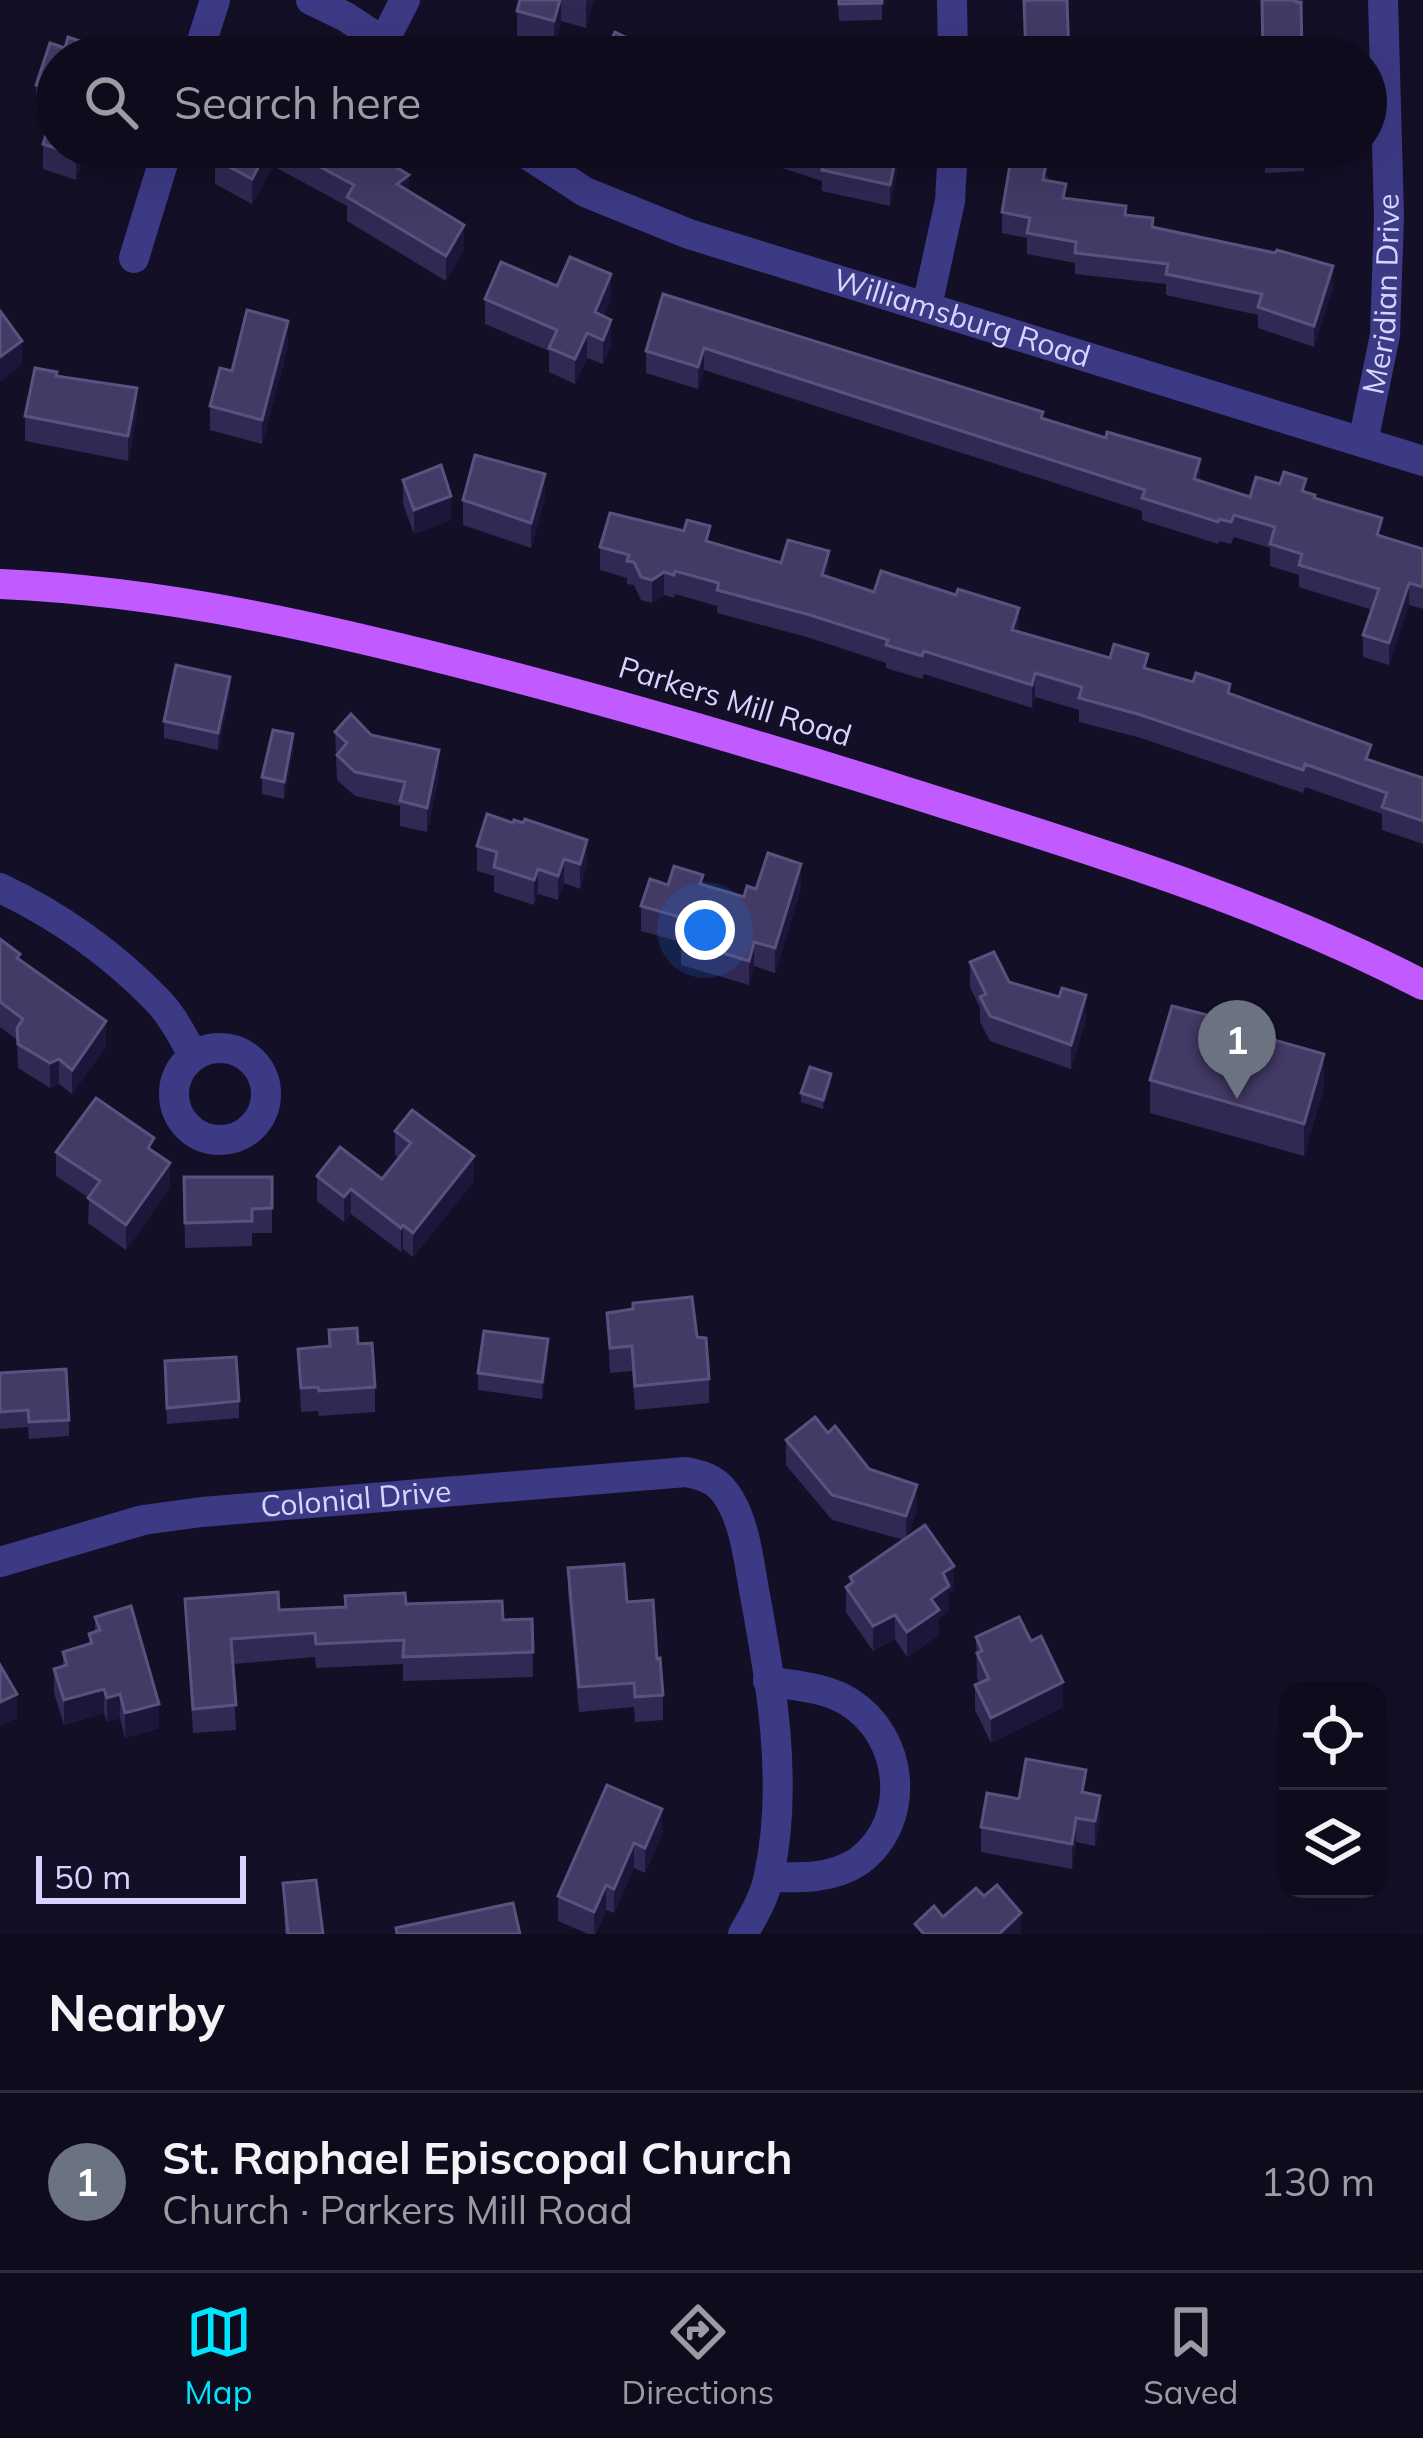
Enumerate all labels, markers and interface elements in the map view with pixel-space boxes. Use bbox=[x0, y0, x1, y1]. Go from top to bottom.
search box bbox=[36, 36, 1387, 168]
icon: search bbox=[78, 69, 144, 135]
text: Search here bbox=[174, 74, 421, 130]
street label: Meridian Drive bbox=[1353, 193, 1407, 397]
street label: Williamsburg Road bbox=[829, 260, 1095, 375]
street label: Parkers Mill Road bbox=[614, 648, 856, 754]
your location bbox=[675, 900, 735, 960]
pin: 1 bbox=[1198, 1000, 1276, 1099]
street label: Colonial Drive bbox=[259, 1471, 453, 1525]
map controls bbox=[1279, 1682, 1387, 1898]
button: locate bbox=[1279, 1682, 1387, 1790]
button: layers bbox=[1279, 1790, 1387, 1898]
scale bar bbox=[36, 1850, 246, 1903]
text: 50 m bbox=[54, 1856, 131, 1897]
text: Nearby bbox=[48, 1980, 225, 2044]
text: St. Raphael Episcopal Church bbox=[162, 2129, 793, 2185]
text: 1 bbox=[75, 2157, 99, 2206]
text: 130 m bbox=[1260, 2157, 1375, 2206]
text: Church · Parkers Mill Road bbox=[162, 2185, 633, 2234]
tab: Map bbox=[185, 2299, 252, 2412]
tab: Directions bbox=[622, 2299, 774, 2412]
tab: Saved bbox=[1143, 2299, 1238, 2412]

